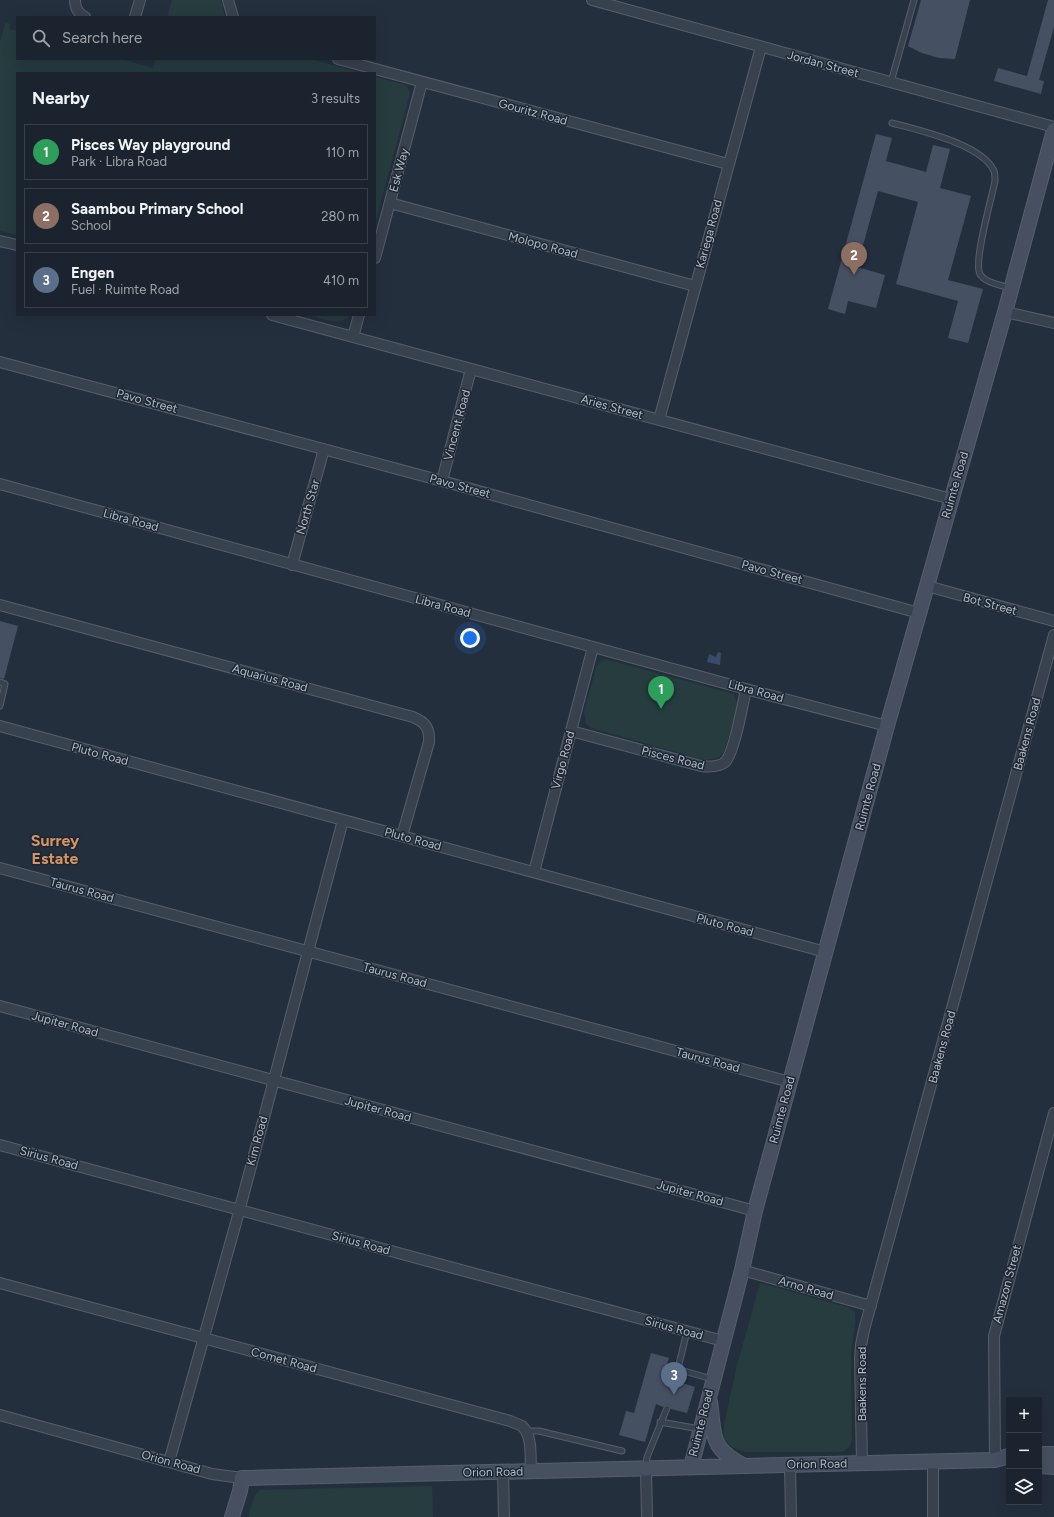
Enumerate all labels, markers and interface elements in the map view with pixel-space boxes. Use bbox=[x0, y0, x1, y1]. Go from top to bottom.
search box bbox=[16, 16, 376, 60]
icon: search bbox=[30, 27, 52, 49]
text: Search here bbox=[62, 29, 142, 47]
street label: Jordan Street bbox=[786, 48, 861, 80]
text: Nearby bbox=[32, 88, 90, 108]
text: 3 results bbox=[311, 91, 360, 106]
street label: Gouritz Road bbox=[497, 96, 569, 128]
text: Pisces Way playground bbox=[71, 136, 230, 154]
text: 1 bbox=[43, 145, 49, 160]
text: 110 m bbox=[326, 145, 359, 160]
street label: Esk Way bbox=[386, 146, 412, 193]
text: Park · Libra Road bbox=[71, 154, 167, 169]
street label: Kariega Road bbox=[693, 198, 725, 270]
text: Saambou Primary School bbox=[71, 200, 244, 218]
text: 2 bbox=[42, 209, 50, 224]
text: 280 m bbox=[321, 209, 359, 224]
text: School bbox=[71, 218, 111, 233]
street label: Molopo Road bbox=[507, 229, 579, 261]
pin: 2 bbox=[841, 242, 867, 275]
text: Engen bbox=[71, 264, 114, 282]
text: 3 bbox=[42, 273, 50, 288]
text: 410 m bbox=[323, 273, 359, 288]
text: Fuel · Ruimte Road bbox=[71, 282, 179, 297]
street label: Pavo Street bbox=[115, 386, 179, 416]
street label: Vincent Road bbox=[441, 388, 473, 462]
street label: Aries Street bbox=[579, 392, 645, 422]
street label: Ruimte Road bbox=[939, 450, 971, 520]
street label: Pavo Street bbox=[428, 471, 492, 501]
street label: North Star bbox=[293, 478, 323, 536]
street label: Libra Road bbox=[102, 506, 160, 534]
street label: Pavo Street bbox=[740, 557, 804, 587]
street label: Bot Street bbox=[961, 590, 1019, 618]
street label: Libra Road bbox=[414, 592, 472, 620]
your location bbox=[460, 628, 480, 648]
street label: Aquarius Road bbox=[231, 661, 309, 695]
pin: 1 bbox=[648, 676, 674, 709]
street label: Libra Road bbox=[727, 677, 785, 705]
street label: Baakens Road bbox=[1011, 696, 1043, 772]
street label: Virgo Road bbox=[549, 729, 577, 791]
street label: Pluto Road bbox=[70, 740, 130, 768]
street label: Pisces Road bbox=[640, 743, 706, 773]
street label: Ruimte Road bbox=[852, 762, 884, 832]
street label: Pluto Road bbox=[383, 825, 443, 853]
district label: Surrey Estate bbox=[31, 831, 80, 868]
street label: Taurus Road bbox=[48, 875, 116, 905]
street label: Pluto Road bbox=[695, 911, 755, 939]
street label: Taurus Road bbox=[361, 960, 429, 990]
street label: Jupiter Road bbox=[30, 1008, 100, 1040]
street label: Baakens Road bbox=[926, 1009, 958, 1085]
street label: Taurus Road bbox=[674, 1045, 742, 1075]
street label: Ruimte Road bbox=[766, 1075, 798, 1145]
street label: Jupiter Road bbox=[343, 1093, 413, 1125]
street label: Kim Road bbox=[244, 1115, 270, 1167]
street label: Sirius Road bbox=[18, 1143, 80, 1173]
street label: Jupiter Road bbox=[655, 1177, 725, 1209]
street label: Sirius Road bbox=[330, 1228, 392, 1258]
street label: Amazon Street bbox=[990, 1243, 1024, 1325]
street label: Arno Road bbox=[777, 1273, 835, 1303]
street label: Sirius Road bbox=[643, 1313, 705, 1343]
street label: Comet Road bbox=[250, 1345, 318, 1375]
street label: Baakens Road bbox=[855, 1347, 869, 1421]
pin: 3 bbox=[661, 1362, 687, 1395]
street label: Ruimte Road bbox=[686, 1388, 716, 1458]
map controls bbox=[1006, 1397, 1042, 1505]
button: + bbox=[1006, 1397, 1042, 1433]
button: − bbox=[1006, 1433, 1042, 1469]
street label: Orion Road bbox=[140, 1447, 202, 1477]
street label: Orion Road bbox=[787, 1456, 847, 1472]
street label: Orion Road bbox=[463, 1464, 523, 1480]
button: layers bbox=[1006, 1469, 1042, 1505]

